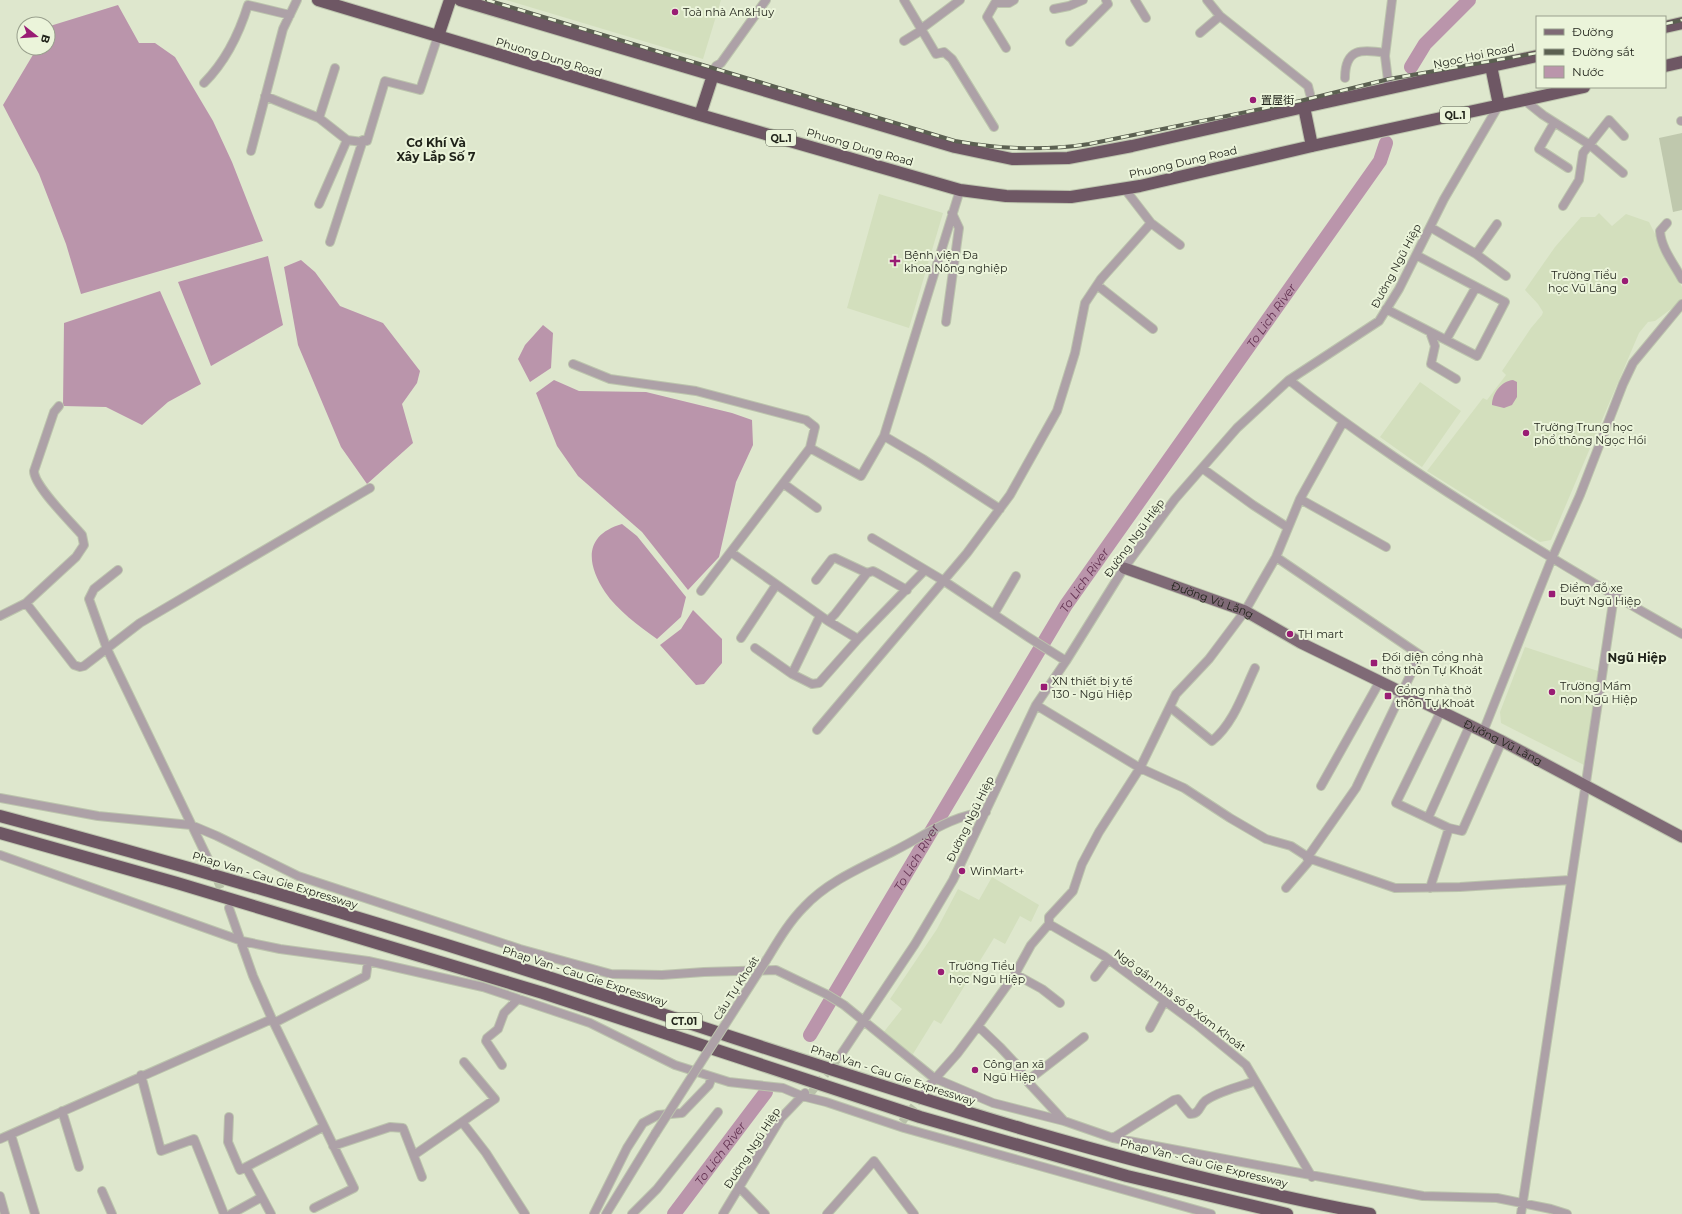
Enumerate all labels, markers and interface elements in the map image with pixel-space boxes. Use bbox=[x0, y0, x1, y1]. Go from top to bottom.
place label: Toà nhà An&Huy bbox=[683, 5, 774, 19]
marker: Toà nhà An&Huy bbox=[670, 7, 680, 17]
north arrow bbox=[16, 16, 56, 56]
legend bbox=[1536, 16, 1666, 88]
text: Đường bbox=[1572, 24, 1614, 39]
text: B bbox=[38, 33, 53, 45]
street label: Phuong Dung Road bbox=[494, 34, 604, 80]
street label: Ngoc Hoi Road bbox=[1432, 41, 1516, 71]
text: Đường sắt bbox=[1572, 44, 1635, 59]
text: Nước bbox=[1572, 64, 1604, 79]
place label: 置屋街 bbox=[1261, 93, 1294, 107]
marker: 置屋街 bbox=[1248, 95, 1258, 105]
road number: QL.1 bbox=[1440, 107, 1470, 123]
street label: Phuong Dung Road bbox=[805, 125, 915, 169]
road number: QL.1 bbox=[766, 130, 796, 146]
district label: Cơ Khí Và Xây Lắp Số 7 bbox=[397, 135, 476, 164]
street label: Phuong Dung Road bbox=[1128, 143, 1238, 181]
street label: Đường Ngũ Hiệp bbox=[1368, 221, 1424, 311]
place label: Bệnh viện Đa khoa Nông nghiệp bbox=[904, 248, 1007, 275]
marker: Bệnh viện Đa khoa Nông nghiệp bbox=[889, 255, 901, 267]
place label: Trường Tiểu học Vũ Lăng bbox=[1548, 268, 1617, 295]
marker: Trường Tiểu học Vũ Lăng bbox=[1620, 276, 1630, 286]
water label: To Lich River bbox=[1243, 280, 1299, 351]
place label: Trường Trung học phổ thông Ngọc Hồi bbox=[1534, 420, 1647, 447]
marker: Trường Trung học phổ thông Ngọc Hồi bbox=[1521, 428, 1531, 438]
street label: Đường Ngũ Hiệp bbox=[1101, 496, 1167, 580]
water label: To Lich River bbox=[1056, 545, 1112, 615]
street label: Đường Vũ Lăng bbox=[1169, 578, 1256, 622]
place label: Điểm đỗ xe buýt Ngũ Hiệp bbox=[1560, 581, 1641, 608]
marker: Điểm đỗ xe buýt Ngũ Hiệp bbox=[1547, 589, 1557, 599]
place label: TH mart bbox=[1298, 627, 1344, 641]
marker: TH mart bbox=[1285, 629, 1295, 639]
place label: Đối diện cổng nhà thờ thôn Tự Khoát bbox=[1382, 650, 1483, 677]
district label: Ngũ Hiệp bbox=[1608, 650, 1666, 665]
marker: Đối diện cổng nhà thờ thôn Tự Khoát bbox=[1369, 658, 1379, 668]
place label: XN thiết bị y tế 130 - Ngũ Hiệp bbox=[1052, 674, 1133, 701]
place label: Trường Mầm non Ngũ Hiệp bbox=[1560, 679, 1637, 706]
marker: XN thiết bị y tế 130 - Ngũ Hiệp bbox=[1039, 682, 1049, 692]
place label: Cổng nhà thờ thôn Tự Khoát bbox=[1396, 683, 1475, 710]
marker: Trường Mầm non Ngũ Hiệp bbox=[1547, 687, 1557, 697]
marker: Cổng nhà thờ thôn Tự Khoát bbox=[1383, 691, 1393, 701]
street label: Đường Vũ Lăng bbox=[1461, 716, 1545, 768]
street label: Đường Ngũ Hiệp bbox=[943, 774, 997, 864]
water label: To Lich River bbox=[890, 821, 942, 893]
street label: Phap Van - Cau Gie Expressway bbox=[191, 848, 359, 912]
place label: WinMart+ bbox=[970, 864, 1025, 878]
marker: WinMart+ bbox=[957, 866, 967, 876]
street label: Phap Van - Cau Gie Expressway bbox=[501, 943, 669, 1009]
street label: Ngõ gần nhà số 8 Xóm Khoát bbox=[1111, 946, 1249, 1054]
street label: Cầu Tự Khoát bbox=[710, 953, 762, 1023]
place label: Trường Tiểu học Ngũ Hiệp bbox=[949, 959, 1025, 986]
marker: Trường Tiểu học Ngũ Hiệp bbox=[936, 967, 946, 977]
road number: CT.01 bbox=[666, 1013, 702, 1029]
street label: Phap Van - Cau Gie Expressway bbox=[809, 1042, 977, 1108]
place label: Công an xã Ngũ Hiệp bbox=[983, 1057, 1044, 1084]
marker: Công an xã Ngũ Hiệp bbox=[970, 1065, 980, 1075]
street label: Đường Ngũ Hiệp bbox=[721, 1105, 783, 1191]
water label: To Lich River bbox=[691, 1119, 749, 1188]
street label: Phap Van - Cau Gie Expressway bbox=[1119, 1135, 1289, 1191]

